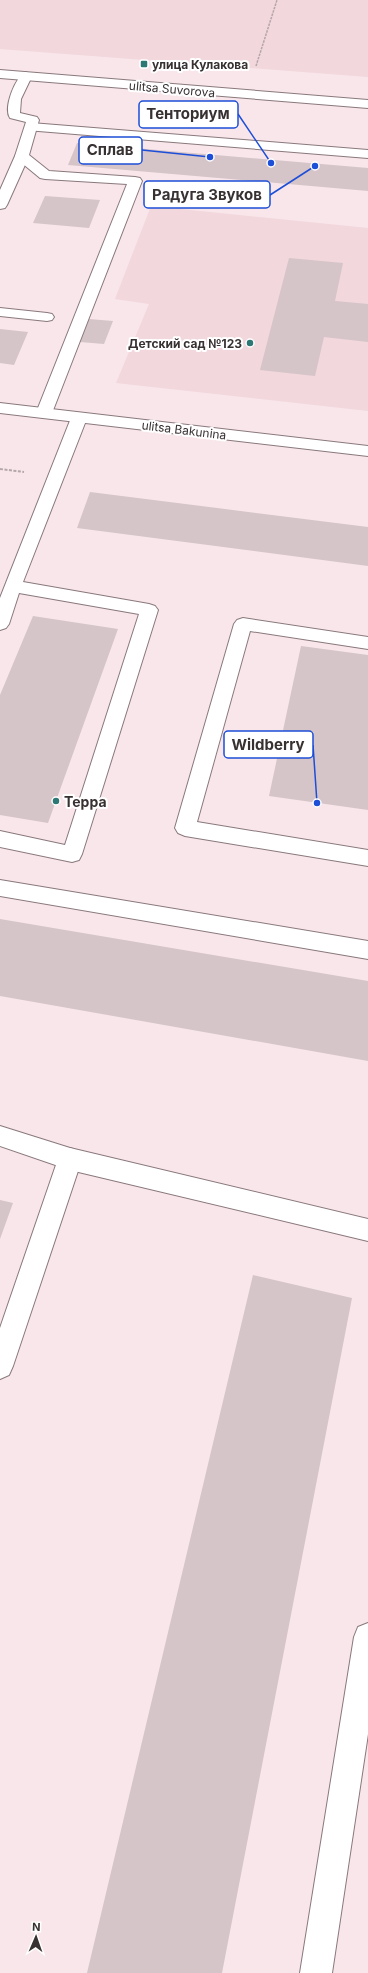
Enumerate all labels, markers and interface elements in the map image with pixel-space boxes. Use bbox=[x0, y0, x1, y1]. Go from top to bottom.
place label: улица Кулакова bbox=[152, 57, 248, 72]
marker: улица Кулакова bbox=[139, 59, 149, 69]
street label: ulitsa Suvorova bbox=[128, 78, 216, 100]
callout: Тенториум bbox=[139, 101, 238, 128]
text: Тенториум bbox=[146, 104, 230, 123]
callout: Сплав bbox=[79, 137, 142, 164]
text: Сплав bbox=[87, 140, 134, 159]
callout: Радуга Звуков bbox=[144, 181, 270, 208]
text: Радуга Звуков bbox=[152, 185, 262, 204]
place label: Детский сад №123 bbox=[128, 336, 242, 351]
marker: Детский сад №123 bbox=[245, 338, 255, 348]
street label: ulitsa Bakunina bbox=[141, 417, 227, 443]
callout: Wildberry bbox=[224, 731, 313, 758]
text: Wildberry bbox=[231, 735, 305, 754]
place label: Терра bbox=[64, 793, 107, 810]
marker: Терра bbox=[51, 796, 61, 806]
north arrow bbox=[16, 1917, 56, 1957]
text: N bbox=[32, 1920, 41, 1934]

